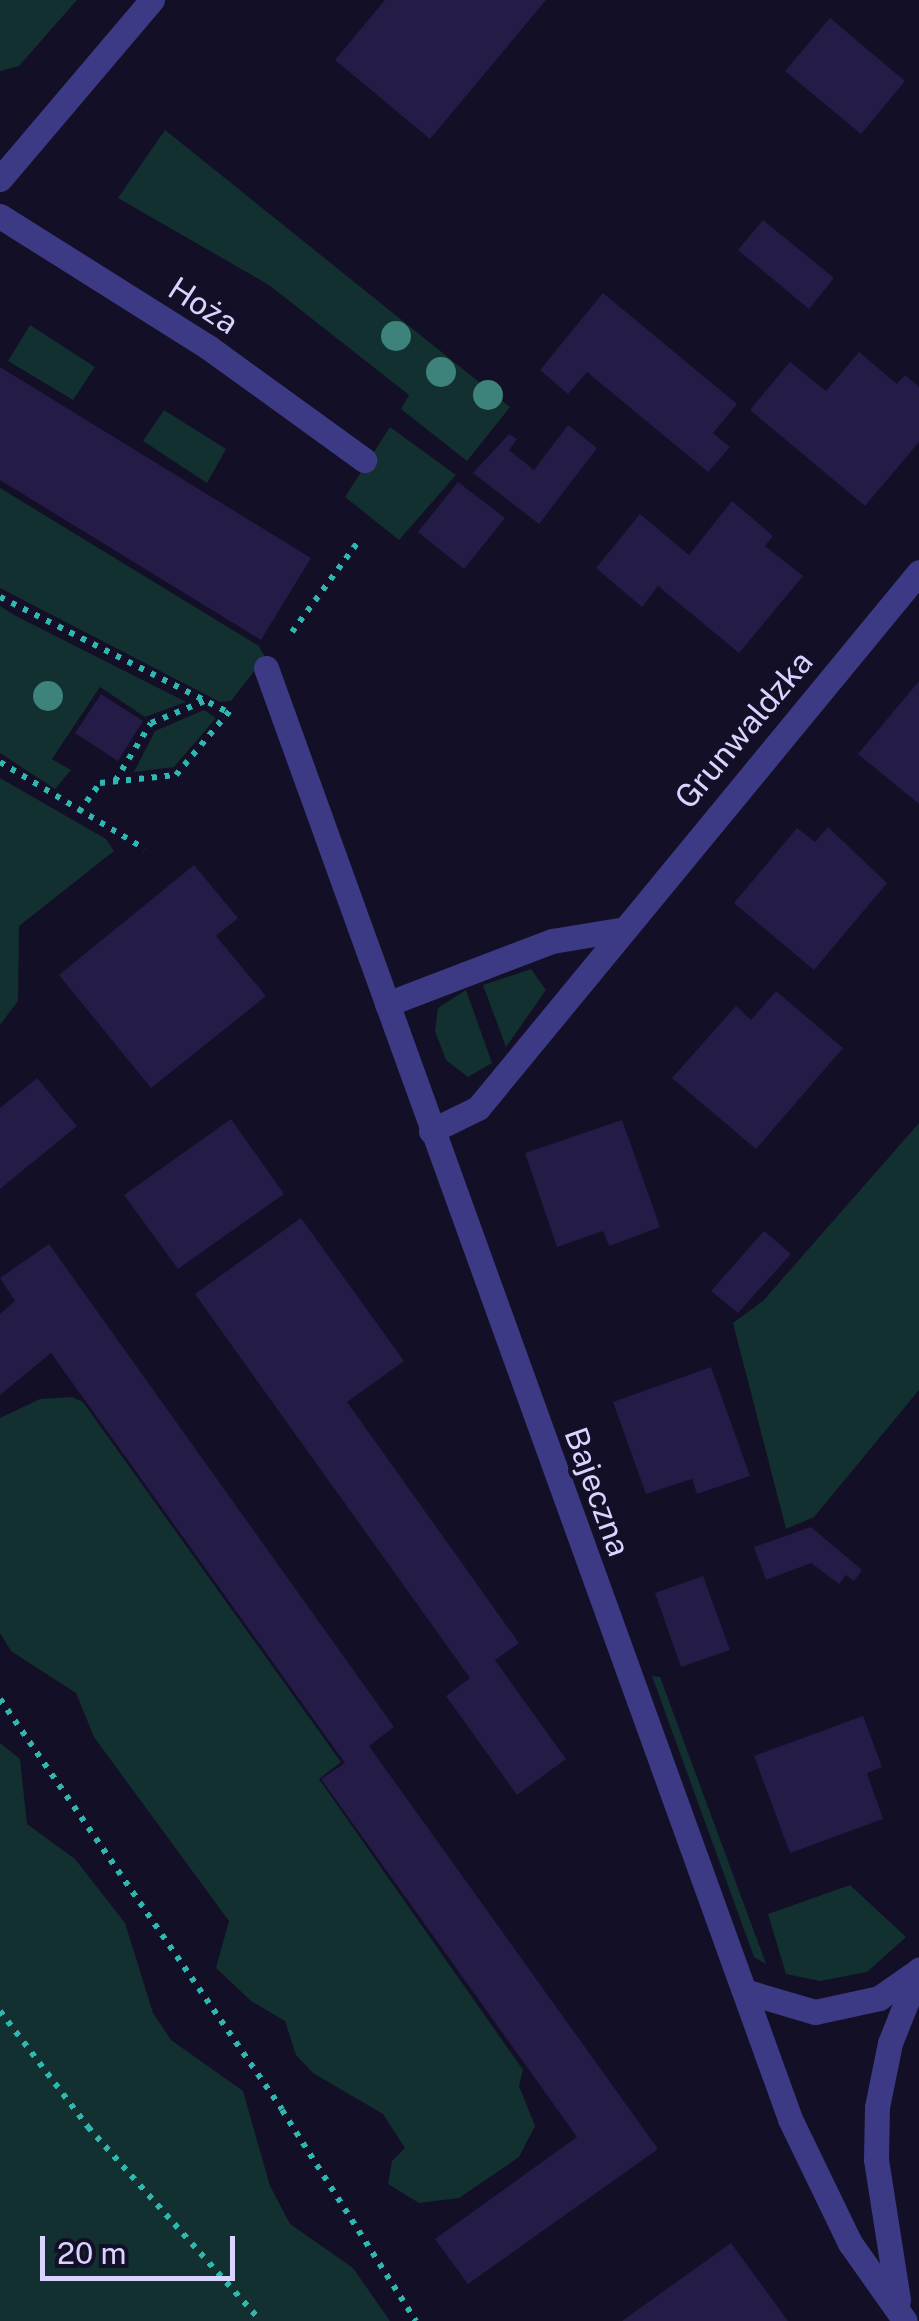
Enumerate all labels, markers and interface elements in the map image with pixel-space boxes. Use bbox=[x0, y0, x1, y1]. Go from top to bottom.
street label: Hoża bbox=[161, 269, 245, 343]
street label: Grunwaldzka bbox=[667, 644, 821, 816]
street label: Bajeczna bbox=[556, 1422, 638, 1562]
scale bar bbox=[45, 2216, 240, 2278]
text: 20 m bbox=[57, 2235, 126, 2271]

